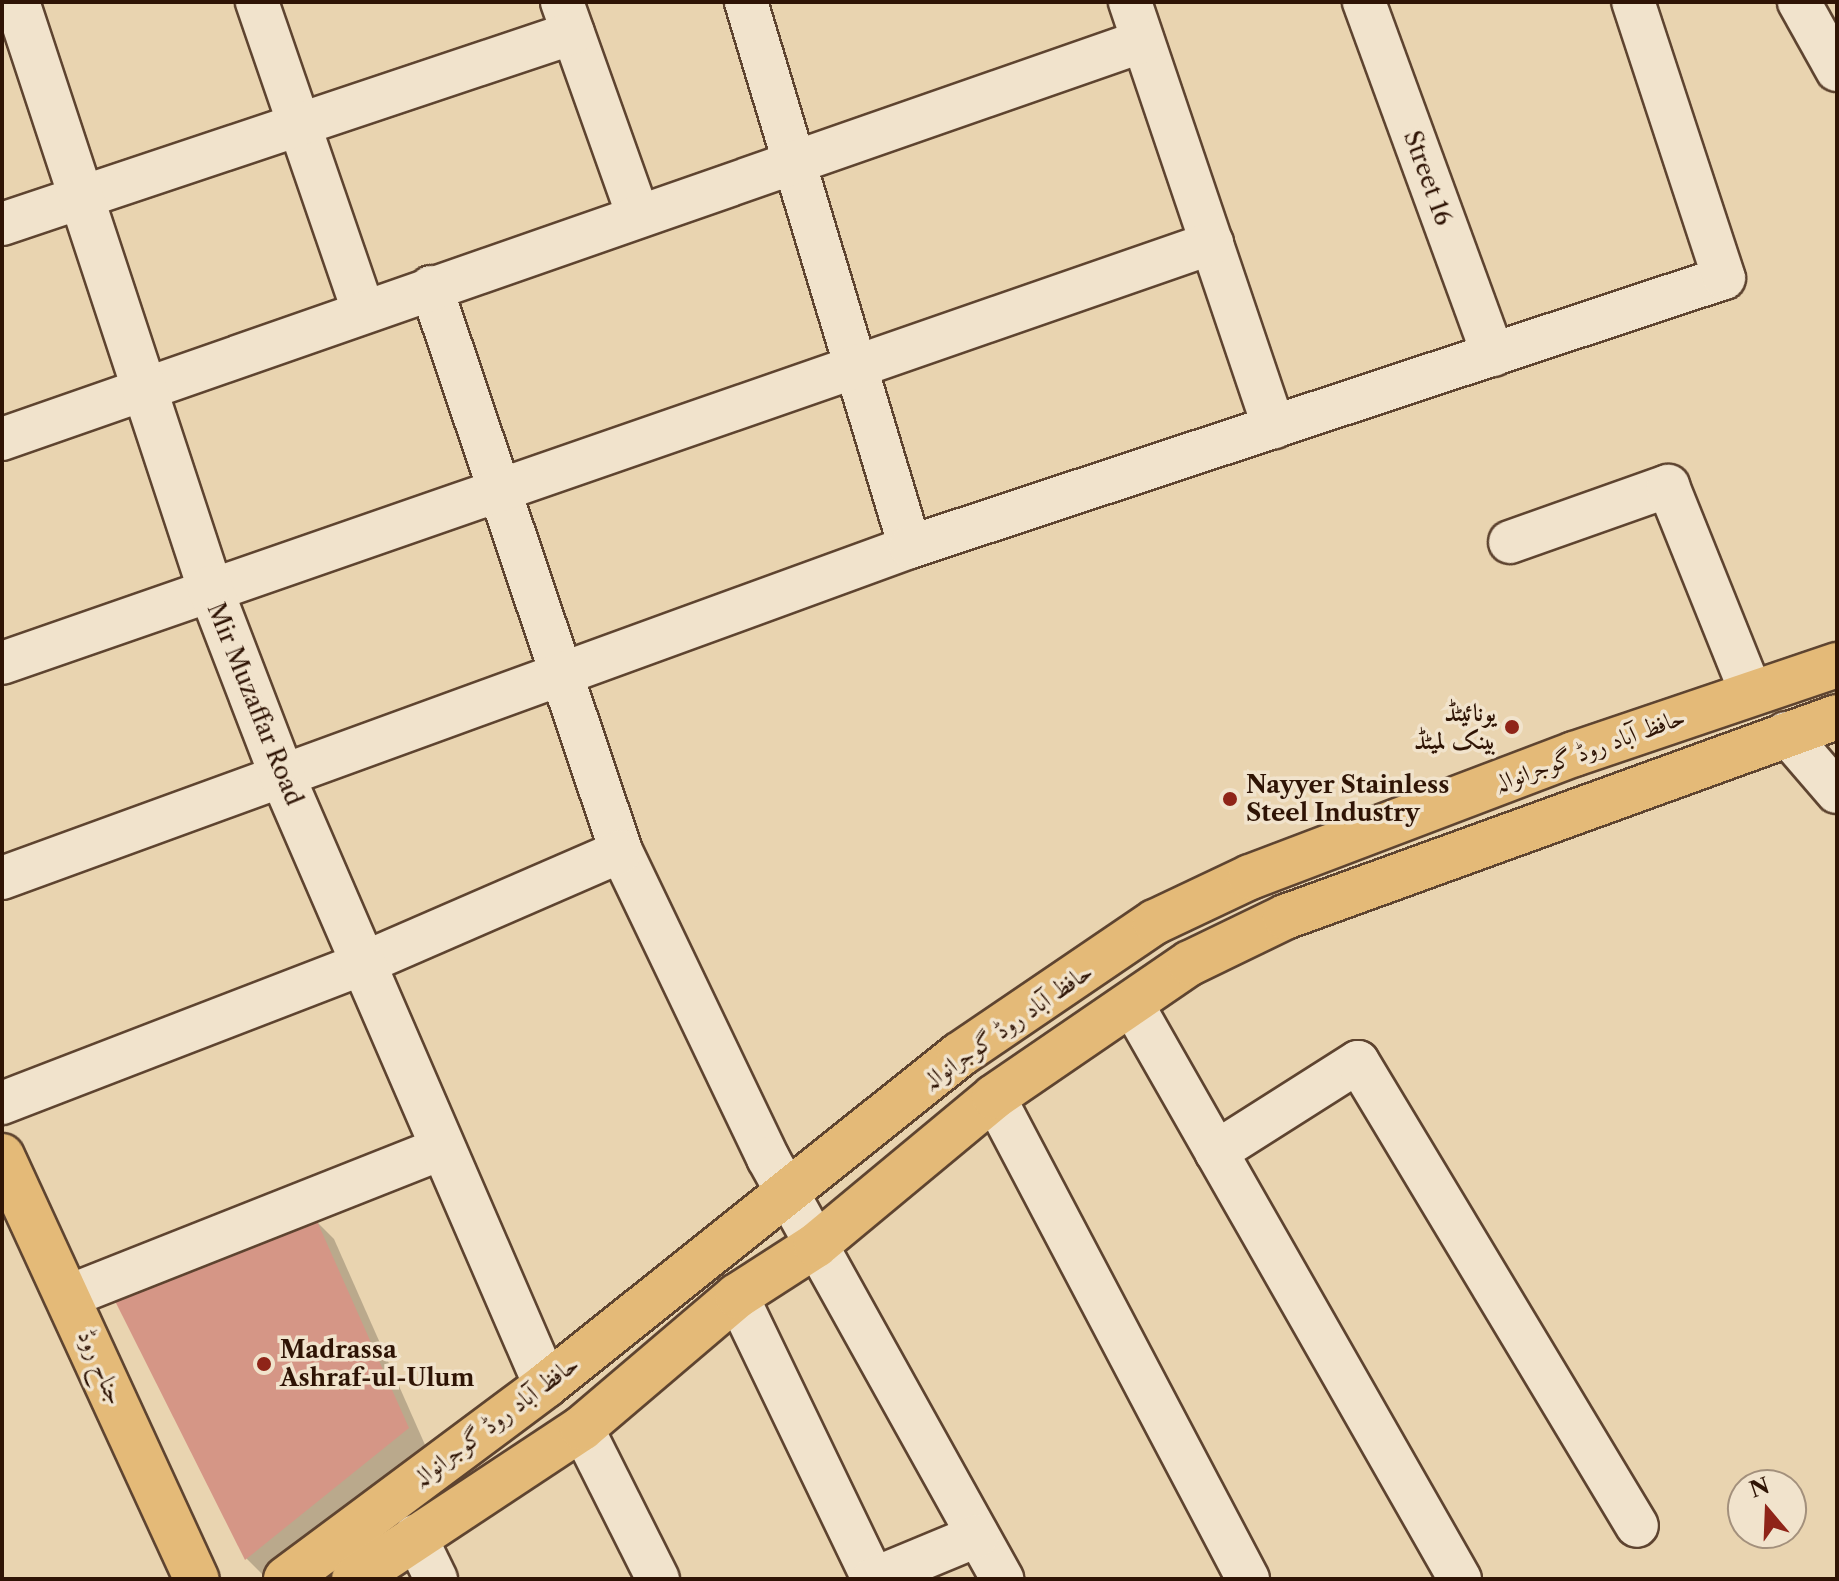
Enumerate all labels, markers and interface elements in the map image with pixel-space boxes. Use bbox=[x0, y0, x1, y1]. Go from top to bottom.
street label: Street 16 bbox=[1398, 127, 1458, 229]
street label: Mir Muzaffar Road bbox=[201, 598, 309, 810]
place label: یونائیٹڈ بینک لمیٹڈ bbox=[1414, 699, 1496, 755]
street label: حافظ آباد روڈ گوجرانوالہ bbox=[1489, 702, 1689, 798]
marker: یونائیٹڈ بینک لمیٹڈ bbox=[1503, 718, 1521, 736]
place label: Nayyer Stainless Steel Industry bbox=[1246, 771, 1450, 827]
marker: Nayyer Stainless Steel Industry bbox=[1221, 790, 1239, 808]
street label: حافظ آباد روڈ گوجرانوالہ bbox=[916, 956, 1098, 1096]
street label: جناح روڈ bbox=[72, 1325, 130, 1409]
place label: Madrassa Ashraf-ul-Ulum bbox=[280, 1336, 474, 1392]
street label: حافظ آباد روڈ گوجرانوالہ bbox=[406, 1349, 584, 1493]
marker: Madrassa Ashraf-ul-Ulum bbox=[255, 1355, 273, 1373]
north arrow bbox=[1727, 1469, 1807, 1549]
text: N bbox=[1746, 1472, 1773, 1504]

